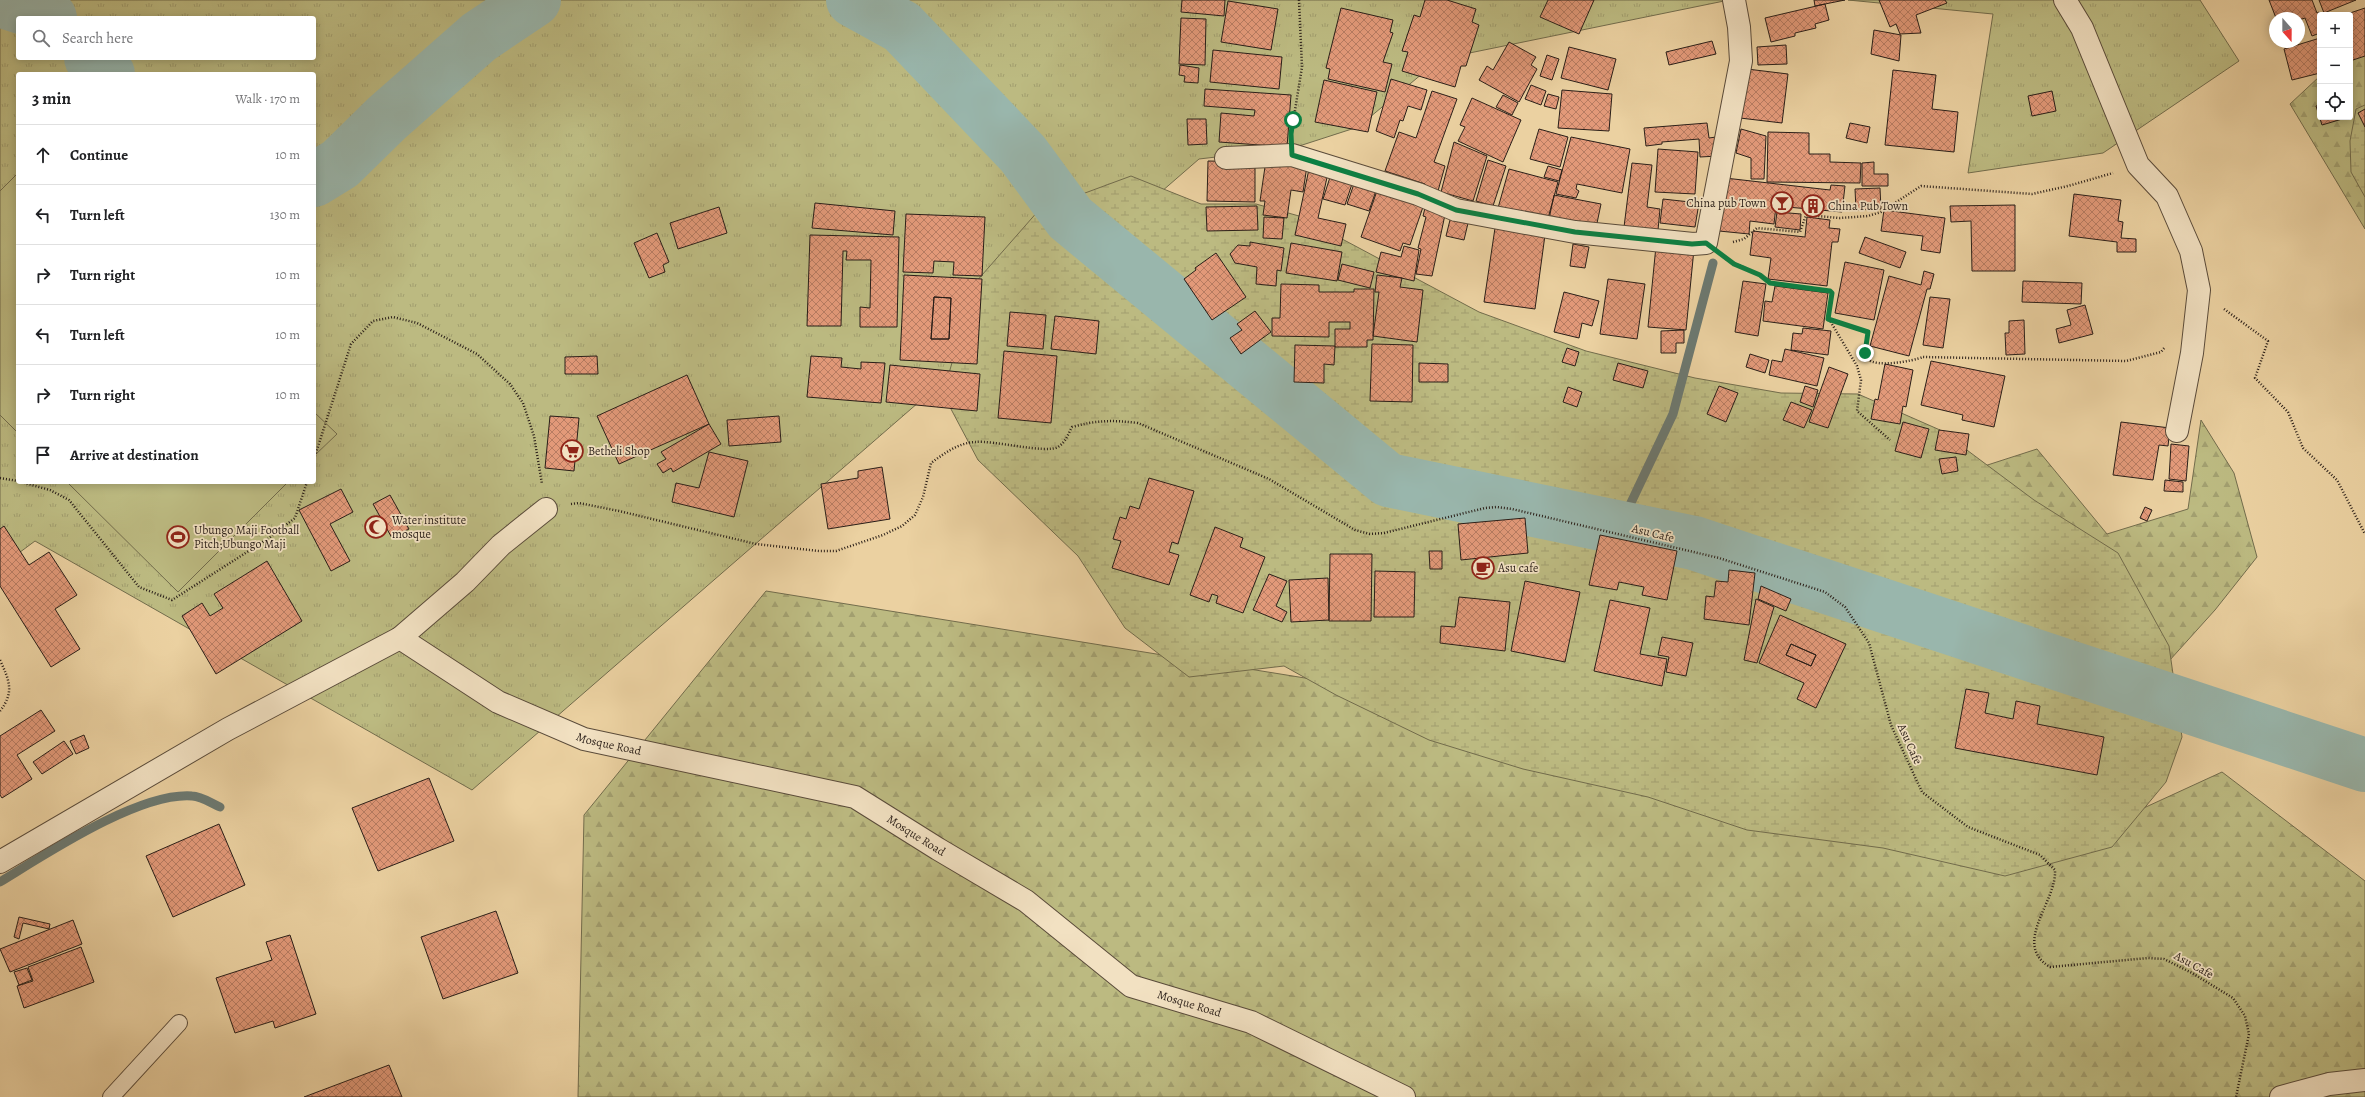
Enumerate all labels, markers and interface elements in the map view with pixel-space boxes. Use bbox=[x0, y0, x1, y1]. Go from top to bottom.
north arrow bbox=[2269, 12, 2305, 48]
map controls bbox=[2317, 12, 2353, 120]
button: + bbox=[2317, 12, 2353, 48]
search box bbox=[16, 16, 316, 60]
icon: search bbox=[30, 27, 52, 49]
text: Search here bbox=[62, 28, 133, 48]
button: − bbox=[2317, 48, 2353, 84]
button: locate bbox=[2317, 84, 2353, 120]
text: 3 min bbox=[32, 87, 71, 110]
text: Walk · 170 m bbox=[235, 90, 300, 107]
route start bbox=[1284, 111, 1302, 129]
icon: ahead bbox=[32, 144, 54, 166]
text: Continue bbox=[70, 145, 128, 165]
text: 10 m bbox=[275, 146, 300, 163]
bar icon: China pub Town bbox=[1769, 190, 1795, 216]
building icon: China Pub Town bbox=[1800, 193, 1826, 219]
place label: China pub Town bbox=[1686, 195, 1766, 211]
place label: China Pub Town bbox=[1828, 198, 1909, 214]
icon: left bbox=[32, 204, 54, 226]
text: Turn left bbox=[70, 205, 125, 225]
text: 130 m bbox=[270, 206, 300, 223]
icon: right bbox=[32, 264, 54, 286]
text: Turn right bbox=[70, 265, 135, 285]
text: 10 m bbox=[275, 266, 300, 283]
icon: left bbox=[32, 324, 54, 346]
text: Turn left bbox=[70, 325, 125, 345]
text: 10 m bbox=[275, 326, 300, 343]
route end bbox=[1856, 344, 1874, 362]
icon: right bbox=[32, 384, 54, 406]
text: Turn right bbox=[70, 385, 135, 405]
text: 10 m bbox=[275, 386, 300, 403]
supermarket icon: Betheli Shop bbox=[559, 438, 585, 464]
place label: Betheli Shop bbox=[588, 443, 650, 459]
icon: arrive bbox=[32, 444, 54, 466]
text: Arrive at destination bbox=[70, 445, 199, 465]
place label: Water institute mosque bbox=[391, 512, 466, 542]
mosque icon: Water institute mosque bbox=[363, 514, 389, 540]
street label: Asu Cafe bbox=[1629, 520, 1676, 546]
place label: Ubungo Maji Football Pitch;Ubungo Maji bbox=[194, 522, 299, 552]
sports icon: Ubungo Maji Football Pitch;Ubungo Maji bbox=[165, 524, 191, 550]
cafe icon: Asu cafe bbox=[1470, 555, 1496, 581]
place label: Asu cafe bbox=[1497, 560, 1538, 576]
street label: Asu Cafe bbox=[1894, 720, 1926, 767]
street label: Mosque Road bbox=[574, 729, 643, 759]
street label: Mosque Road bbox=[884, 811, 949, 860]
street label: Asu Cafe bbox=[2170, 947, 2217, 982]
street label: Mosque Road bbox=[1155, 986, 1224, 1021]

